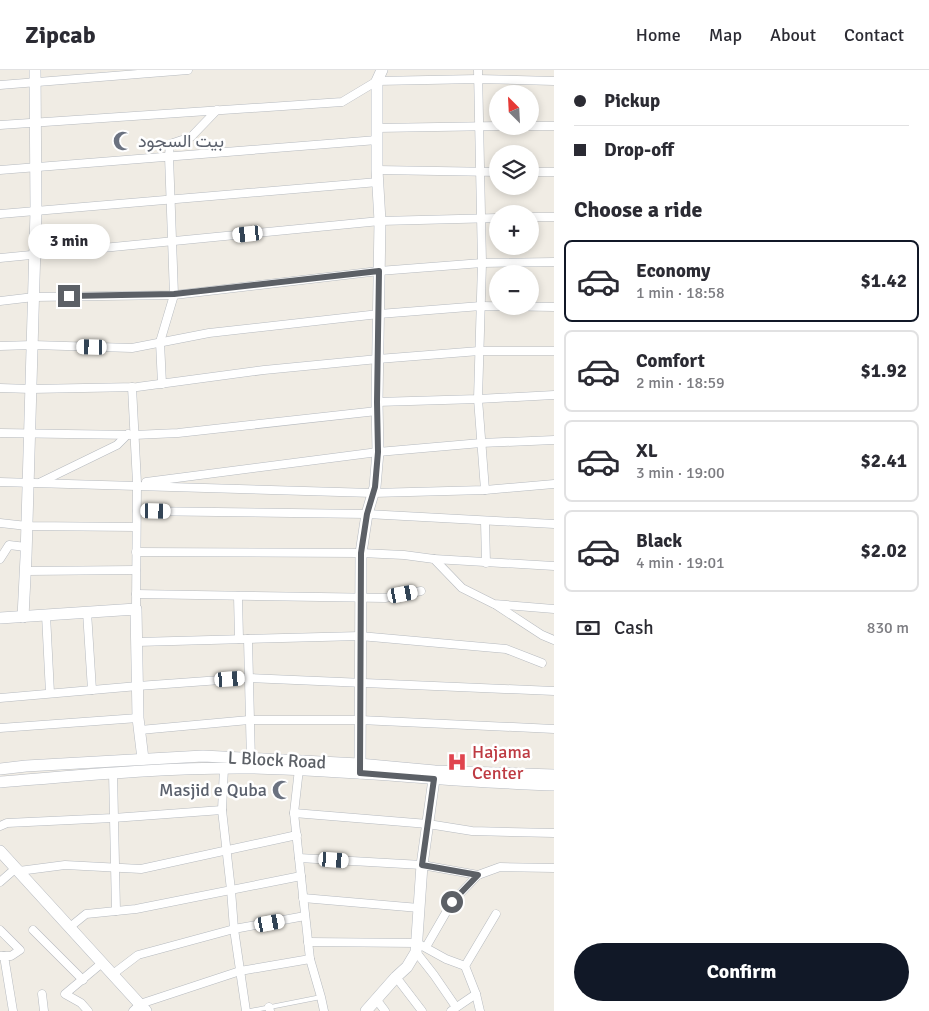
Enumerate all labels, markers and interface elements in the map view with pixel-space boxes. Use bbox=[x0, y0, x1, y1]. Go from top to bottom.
text: Zipcab bbox=[25, 20, 96, 50]
text: Home bbox=[636, 24, 681, 46]
text: Map bbox=[709, 24, 742, 46]
text: About bbox=[770, 24, 816, 46]
text: Contact bbox=[844, 24, 904, 46]
north arrow bbox=[489, 85, 539, 135]
map controls bbox=[489, 85, 539, 315]
text: Pickup bbox=[604, 89, 660, 113]
mosque icon: بیت السجود bbox=[112, 130, 134, 152]
place label: بیت السجود bbox=[138, 130, 224, 152]
text: Drop-off bbox=[604, 138, 674, 162]
button: layers bbox=[489, 145, 539, 195]
text: Choose a ride bbox=[574, 196, 702, 223]
button: + bbox=[489, 205, 539, 255]
callout: 3 min bbox=[28, 224, 110, 258]
car bbox=[232, 225, 263, 243]
text: 3 min bbox=[50, 231, 88, 251]
icon: car bbox=[576, 259, 621, 304]
text: Economy bbox=[636, 259, 710, 283]
button: − bbox=[489, 265, 539, 315]
text: $1.42 bbox=[861, 269, 907, 293]
text: 1 min · 18:58 bbox=[636, 283, 725, 303]
route end bbox=[58, 285, 80, 307]
car bbox=[76, 339, 107, 355]
icon: car bbox=[576, 349, 621, 394]
text: Comfort bbox=[636, 349, 705, 373]
text: $1.92 bbox=[861, 359, 907, 383]
text: 2 min · 18:59 bbox=[636, 373, 725, 393]
icon: car bbox=[576, 439, 621, 484]
text: XL bbox=[636, 439, 658, 463]
text: $2.41 bbox=[861, 449, 907, 473]
text: 3 min · 19:00 bbox=[636, 463, 725, 483]
car bbox=[140, 503, 171, 519]
icon: car bbox=[576, 529, 621, 574]
text: Black bbox=[636, 529, 682, 553]
text: $2.02 bbox=[861, 539, 907, 563]
text: 4 min · 19:01 bbox=[636, 553, 725, 573]
car bbox=[386, 584, 419, 604]
icon: cash bbox=[574, 614, 602, 642]
text: Cash bbox=[614, 616, 654, 640]
text: 830 m bbox=[867, 618, 909, 638]
car bbox=[214, 670, 245, 688]
place label: Hajama Center bbox=[472, 741, 531, 784]
street label: L Block Road bbox=[227, 746, 327, 774]
hospital icon: Hajama Center bbox=[446, 751, 468, 773]
place label: Masjid e Quba bbox=[159, 779, 267, 801]
mosque icon: Masjid e Quba bbox=[271, 779, 293, 801]
car bbox=[318, 851, 349, 869]
route start bbox=[441, 891, 463, 913]
car bbox=[253, 913, 286, 933]
button: Confirm bbox=[574, 943, 909, 1001]

